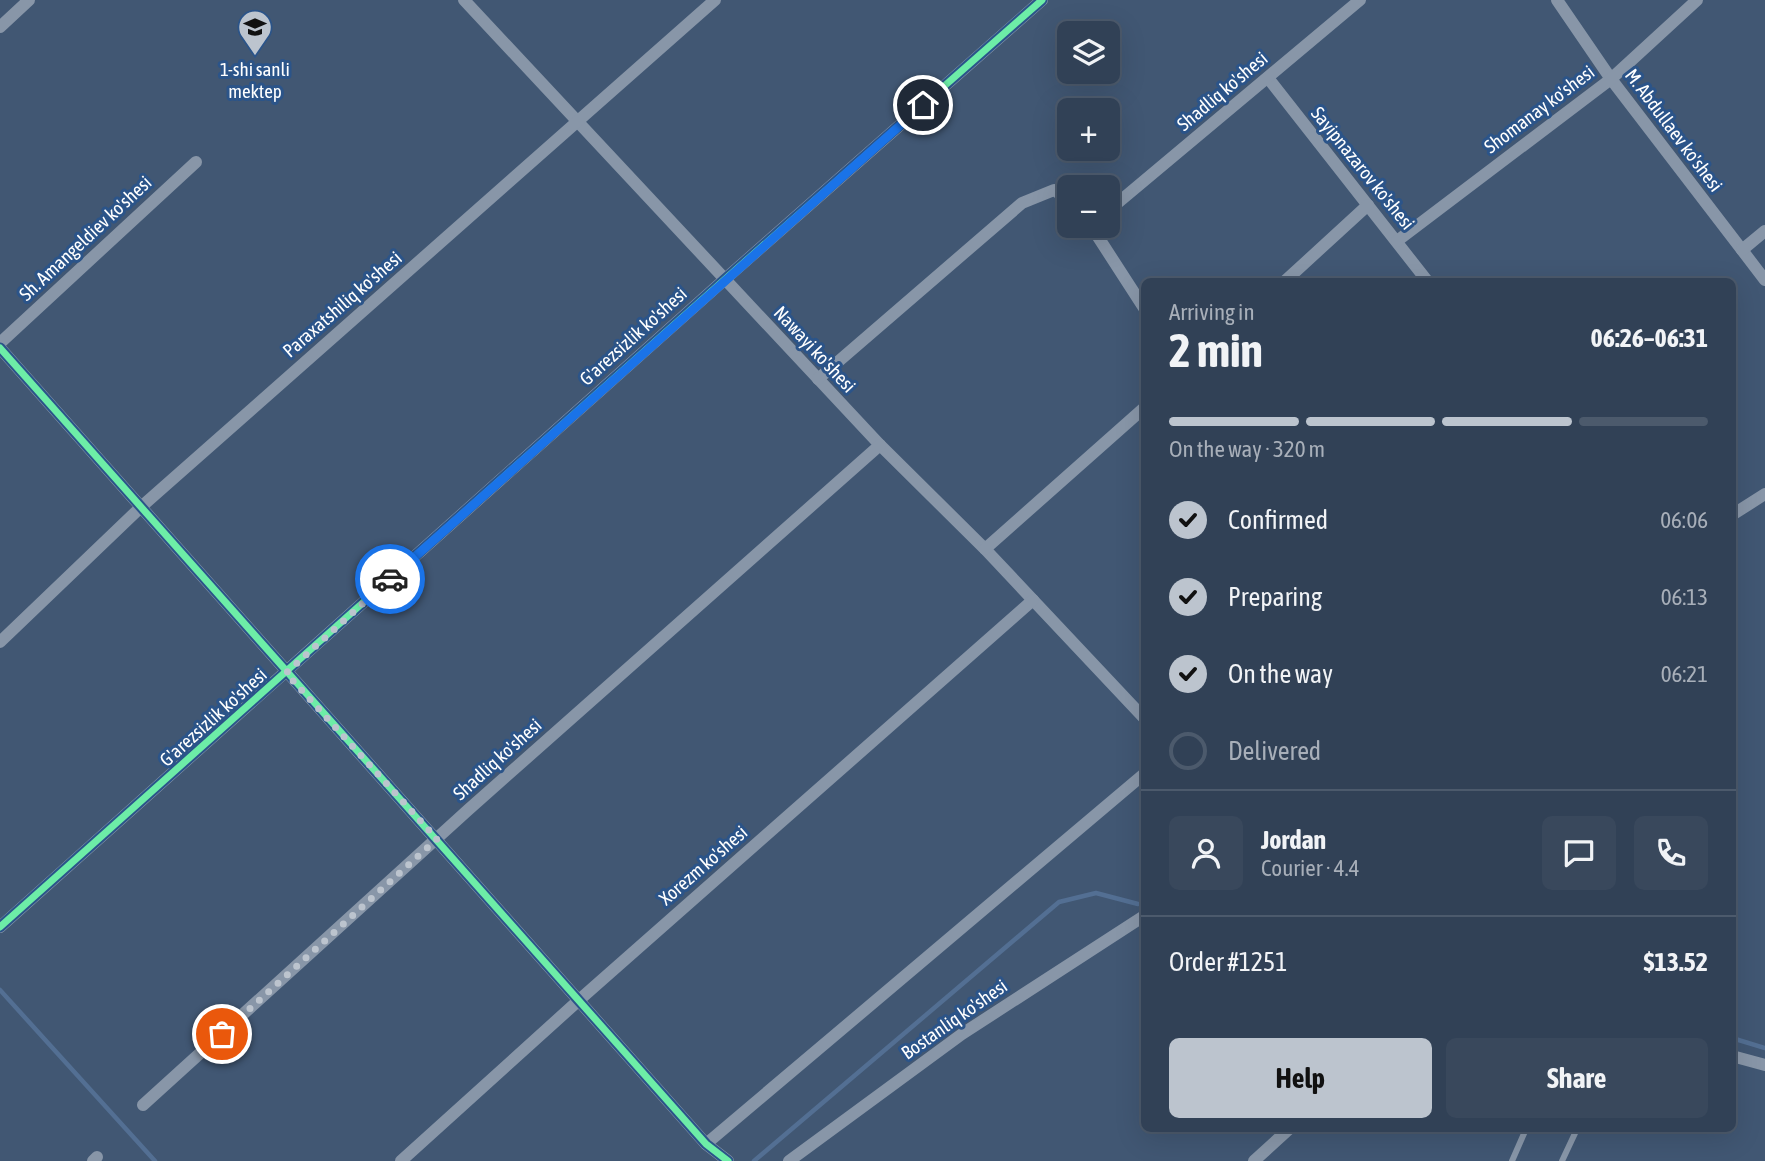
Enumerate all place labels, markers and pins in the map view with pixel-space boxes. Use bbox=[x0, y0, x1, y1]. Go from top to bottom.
school or university icon: 1-shi sanli mektep bbox=[236, 8, 274, 57]
place label: 1-shi sanli mektep bbox=[220, 58, 290, 102]
pin bbox=[893, 75, 953, 135]
pin bbox=[192, 1004, 252, 1064]

